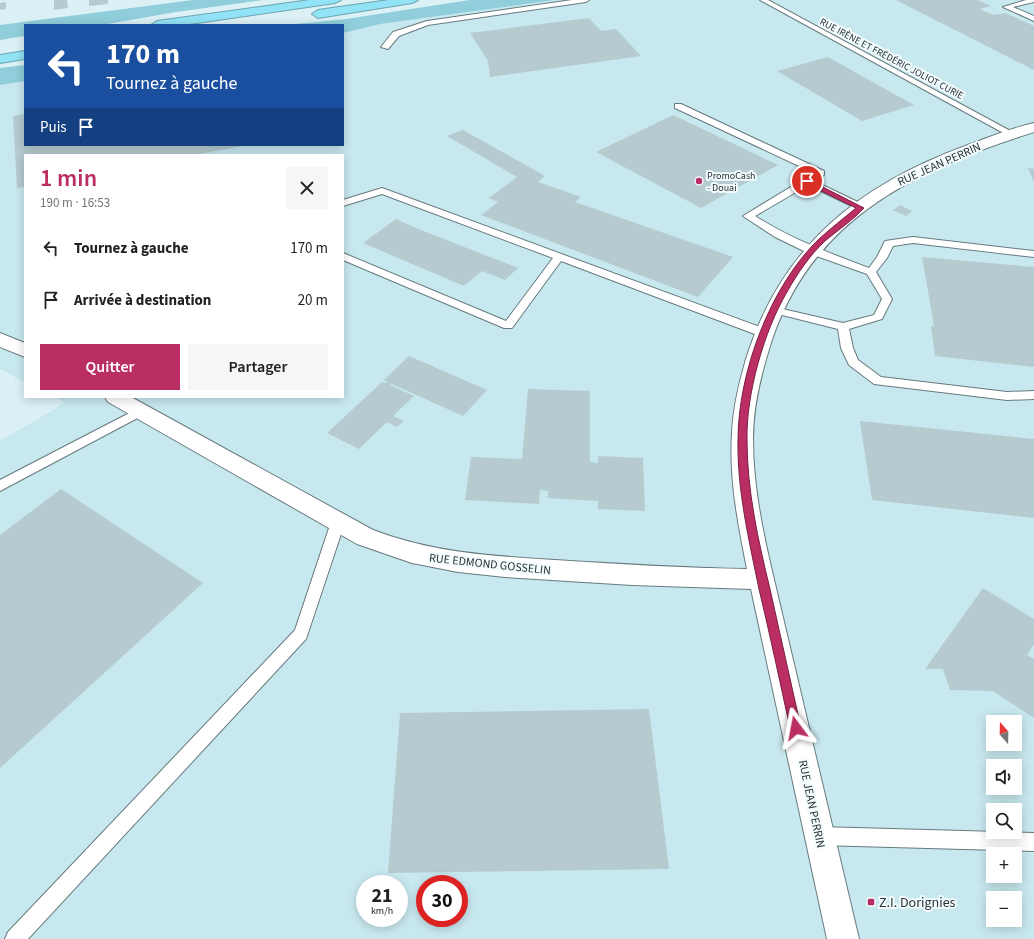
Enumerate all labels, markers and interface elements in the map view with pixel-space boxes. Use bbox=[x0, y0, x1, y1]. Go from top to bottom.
street label: RUE IRÈNE ET FRÉDÉRIC JOLIOT CURIE bbox=[817, 15, 966, 103]
text: 170 m bbox=[106, 34, 180, 74]
icon: left bbox=[40, 40, 92, 92]
text: Tournez à gauche bbox=[106, 71, 238, 96]
icon: arrive bbox=[75, 116, 97, 138]
text: Puis bbox=[40, 117, 67, 138]
street label: RUE JEAN PERRIN bbox=[895, 138, 984, 190]
text: 1 min bbox=[40, 161, 97, 196]
pin bbox=[790, 164, 824, 198]
button: close bbox=[286, 167, 328, 209]
place label: PromoCash - Douai bbox=[707, 169, 756, 195]
icon: arrive bbox=[796, 170, 818, 192]
marker: PromoCash - Douai bbox=[694, 176, 704, 186]
text: 190 m · 16:53 bbox=[40, 194, 110, 212]
icon: left bbox=[40, 237, 62, 259]
text: Tournez à gauche bbox=[74, 238, 189, 259]
text: 170 m bbox=[290, 238, 328, 259]
icon: arrive bbox=[40, 289, 62, 311]
text: Arrivée à destination bbox=[74, 290, 211, 311]
text: 20 m bbox=[298, 290, 328, 311]
button: Quitter bbox=[40, 344, 180, 390]
button: Partager bbox=[188, 344, 328, 390]
street label: RUE EDMOND GOSSELIN bbox=[428, 550, 552, 579]
position arrow bbox=[775, 707, 817, 749]
north arrow bbox=[986, 715, 1022, 751]
map controls bbox=[986, 715, 1022, 927]
street label: RUE JEAN PERRIN bbox=[794, 758, 829, 850]
button: sound bbox=[986, 759, 1022, 795]
button: search bbox=[986, 803, 1022, 839]
button: + bbox=[986, 847, 1022, 883]
speed limit sign: 30 bbox=[416, 875, 468, 927]
text: 21 bbox=[371, 882, 393, 910]
button: − bbox=[986, 891, 1022, 927]
place label: Z.I. Dorignies bbox=[879, 893, 956, 913]
marker: Z.I. Dorignies bbox=[866, 897, 876, 907]
text: km/h bbox=[371, 904, 393, 918]

